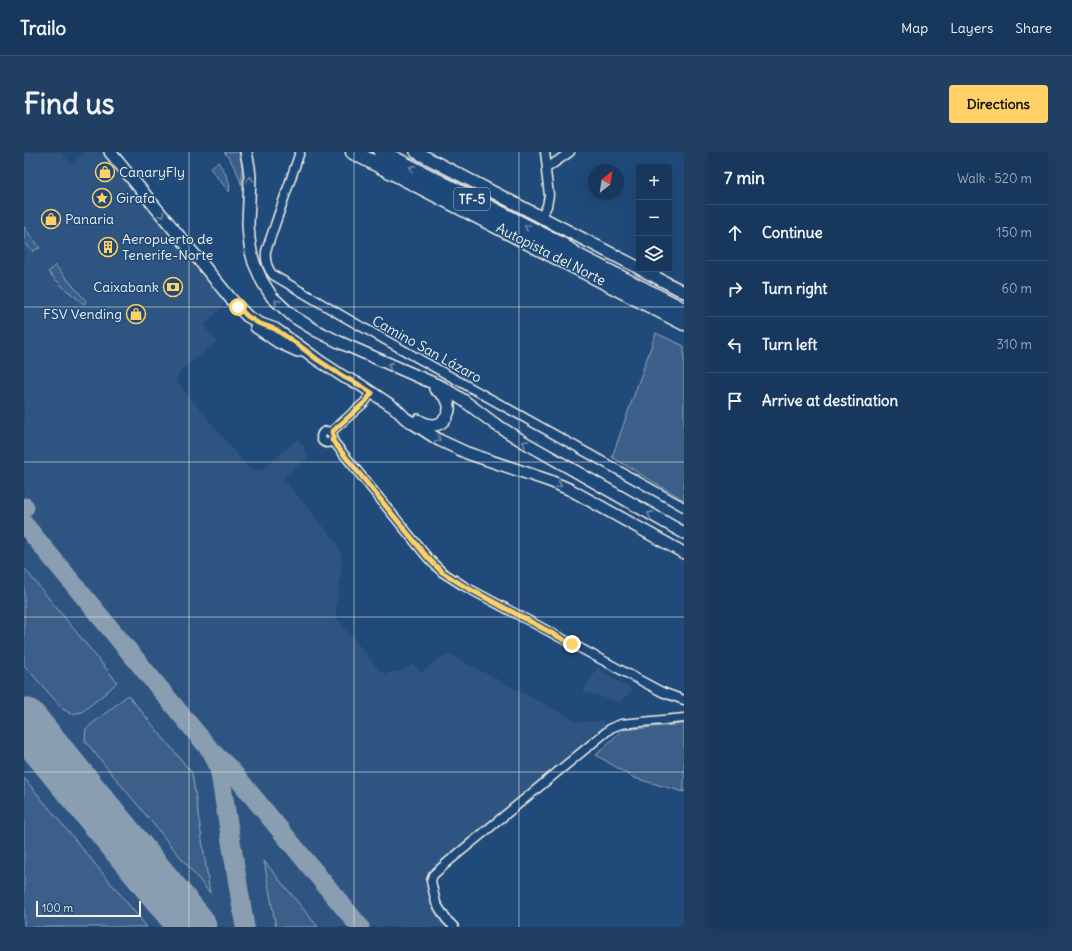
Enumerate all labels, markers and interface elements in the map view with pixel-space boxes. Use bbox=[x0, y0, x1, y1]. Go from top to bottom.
text: Trailo bbox=[20, 16, 66, 40]
text: Map bbox=[901, 19, 928, 37]
text: Layers bbox=[950, 19, 993, 37]
text: Share bbox=[1015, 19, 1052, 37]
button: Directions bbox=[949, 85, 1048, 123]
text: Find us bbox=[24, 86, 115, 122]
shop icon: CanaryFly bbox=[94, 161, 116, 183]
place label: CanaryFly bbox=[119, 163, 185, 181]
north arrow bbox=[588, 164, 624, 200]
map controls bbox=[636, 164, 672, 272]
button: + bbox=[636, 164, 672, 200]
one-way arrow bbox=[408, 165, 416, 172]
text: 7 min bbox=[724, 167, 765, 189]
text: Walk · 520 m bbox=[957, 170, 1032, 187]
one-way arrow bbox=[245, 176, 254, 183]
place icon: Girafa bbox=[91, 187, 113, 209]
road number: TF-5 bbox=[454, 188, 490, 210]
place label: Girafa bbox=[116, 189, 155, 207]
button: − bbox=[636, 200, 672, 236]
shop icon: Panaria bbox=[40, 208, 62, 230]
place label: Panaria bbox=[65, 210, 114, 228]
one-way arrow bbox=[157, 210, 164, 217]
street label: Autopista del Norte bbox=[493, 219, 609, 289]
icon: ahead bbox=[724, 222, 746, 244]
text: Continue bbox=[762, 223, 823, 242]
one-way arrow bbox=[524, 224, 531, 232]
text: 150 m bbox=[996, 224, 1032, 241]
place label: Aeropuerto de Tenerife-Norte bbox=[122, 230, 213, 264]
building icon: Aeropuerto de Tenerife-Norte bbox=[97, 236, 119, 258]
button: layers bbox=[636, 236, 672, 272]
bank icon: Caixabank bbox=[162, 276, 184, 298]
place label: Caixabank bbox=[93, 278, 159, 296]
icon: right bbox=[724, 278, 746, 300]
text: Turn right bbox=[762, 279, 827, 298]
text: 60 m bbox=[1001, 280, 1032, 297]
route start bbox=[229, 298, 247, 316]
one-way arrow bbox=[275, 299, 282, 307]
shop icon: FSV Vending bbox=[125, 303, 147, 325]
place label: FSV Vending bbox=[43, 305, 122, 323]
street label: Camino San Lázaro bbox=[369, 311, 485, 387]
icon: left bbox=[724, 334, 746, 356]
text: Turn left bbox=[762, 335, 817, 354]
text: 310 m bbox=[997, 336, 1032, 353]
one-way arrow bbox=[386, 362, 393, 370]
icon: arrive bbox=[724, 390, 746, 412]
text: Arrive at destination bbox=[762, 391, 898, 410]
one-way arrow bbox=[434, 434, 441, 441]
one-way arrow bbox=[522, 440, 529, 447]
one-way arrow bbox=[555, 481, 562, 489]
one-way arrow bbox=[647, 511, 654, 518]
route end bbox=[563, 635, 581, 653]
scale bar bbox=[36, 899, 141, 918]
text: 100 m bbox=[42, 901, 73, 915]

